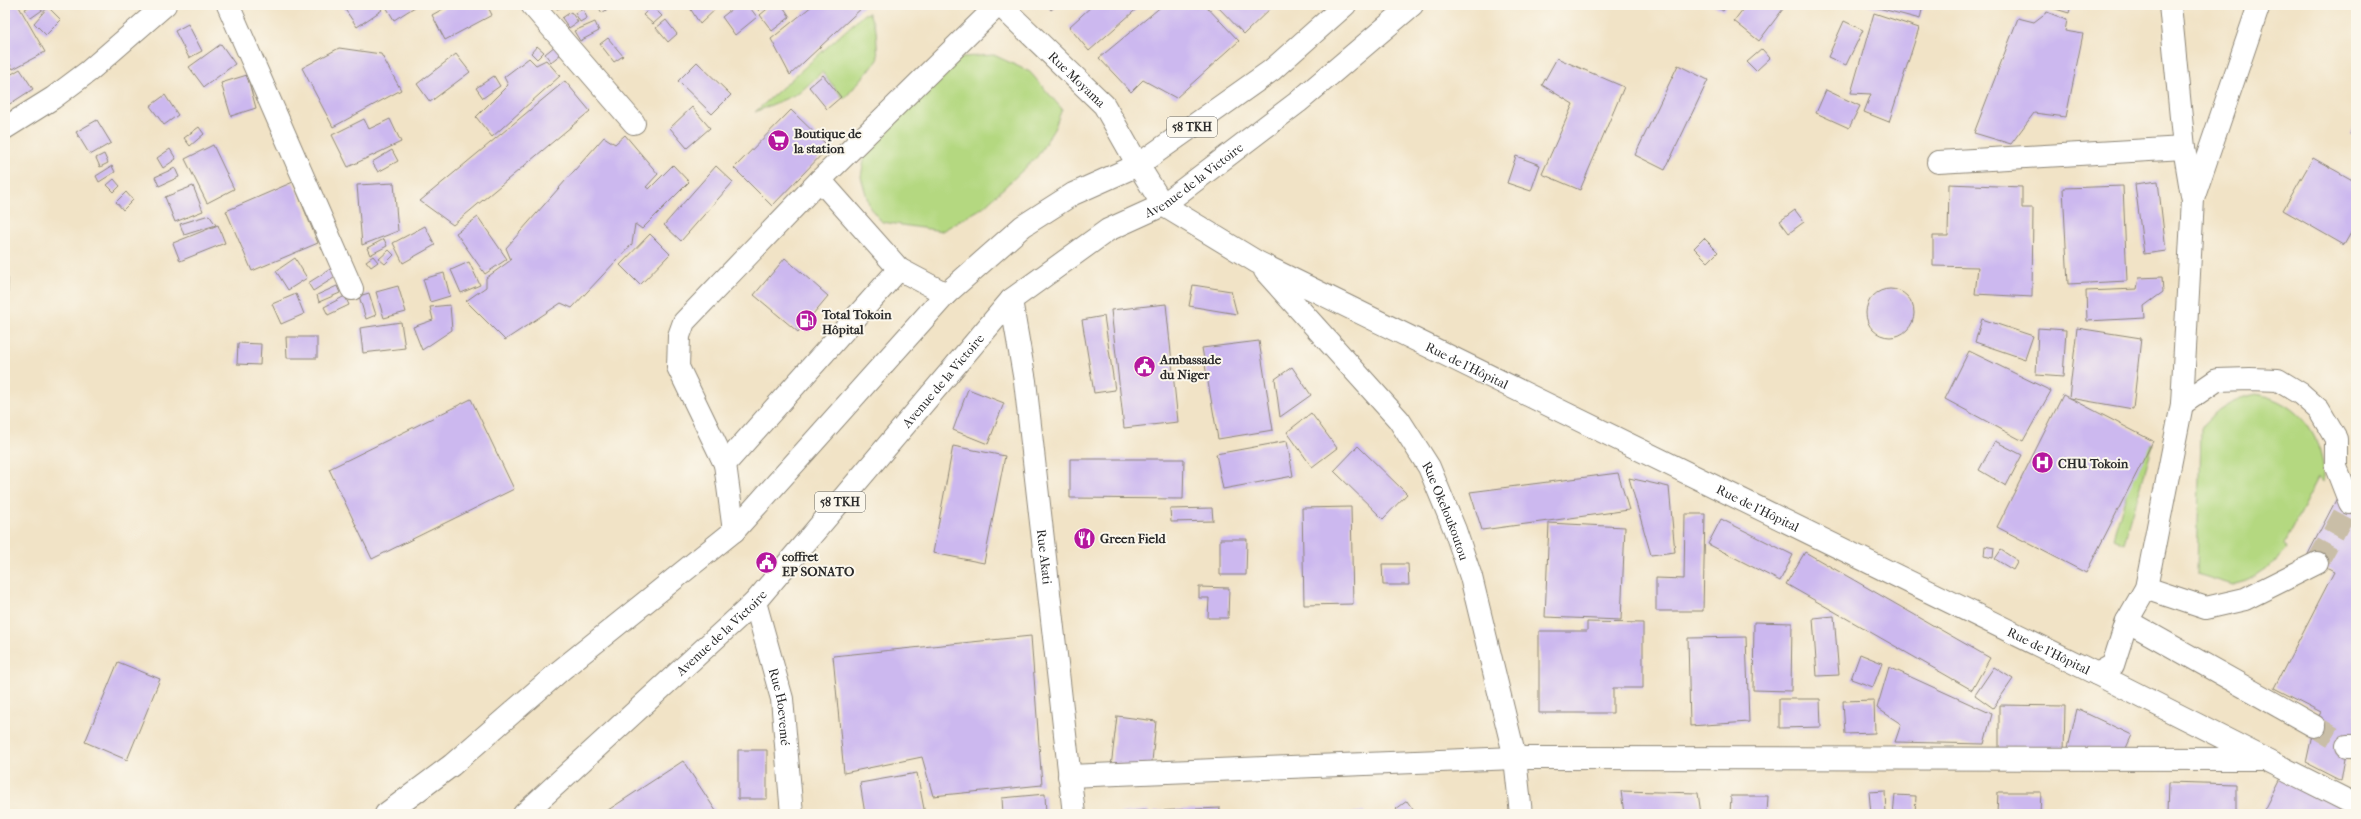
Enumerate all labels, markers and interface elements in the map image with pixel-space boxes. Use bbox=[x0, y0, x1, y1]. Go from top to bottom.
street label: Rue Moyama bbox=[1046, 48, 1109, 111]
road number: 58 TKH bbox=[1167, 117, 1217, 137]
place label: Boutique de la station bbox=[793, 126, 862, 156]
supermarket icon: Boutique de la station bbox=[766, 127, 792, 153]
street label: Avenue de la Victoire bbox=[1141, 139, 1246, 220]
place label: Total Tokoin Hôpital bbox=[821, 307, 892, 338]
fuel station icon: Total Tokoin Hôpital bbox=[793, 308, 819, 334]
street label: Avenue de la Victoire bbox=[898, 330, 987, 431]
street label: Rue de l'Hôpital bbox=[1423, 338, 1511, 392]
place label: Ambassade du Niger bbox=[1159, 352, 1222, 383]
public building icon: Ambassade du Niger bbox=[1132, 353, 1158, 379]
hospital icon: CHU Tokoin bbox=[2029, 450, 2055, 476]
place label: CHU Tokoin bbox=[2058, 456, 2129, 471]
street label: Rue Okeloukoutou bbox=[1420, 458, 1472, 563]
street label: Rue de l'Hôpital bbox=[1714, 481, 1802, 535]
road number: 58 TKH bbox=[815, 492, 865, 512]
restaurant icon: Green Field bbox=[1071, 525, 1097, 551]
street label: Rue Akati bbox=[1034, 528, 1055, 585]
place label: Green Field bbox=[1100, 531, 1166, 546]
place label: coffret EP SONATO bbox=[782, 549, 854, 579]
public building icon: coffret EP SONATO bbox=[753, 550, 779, 576]
street label: Avenue de la Victoire bbox=[672, 586, 770, 679]
street label: Rue de l'Hôpital bbox=[2005, 624, 2093, 677]
street label: Rue Hoevemé bbox=[766, 666, 794, 747]

